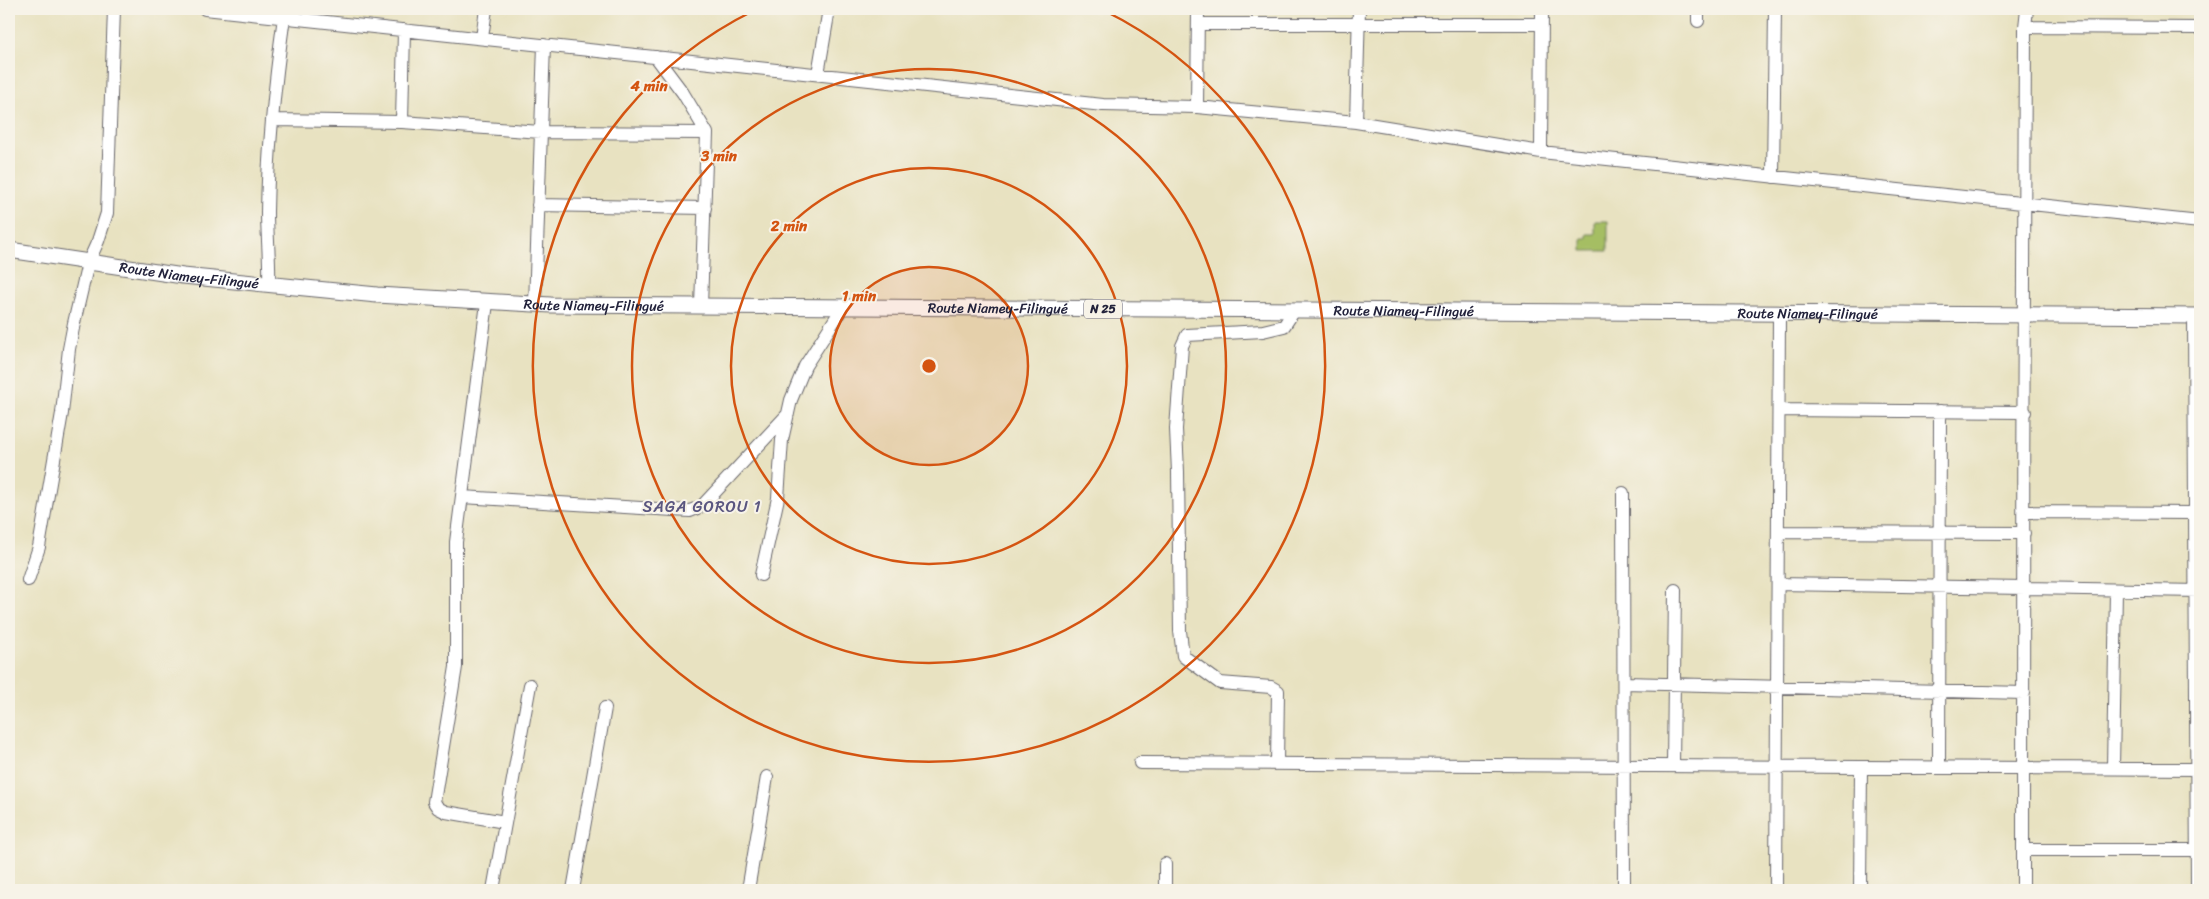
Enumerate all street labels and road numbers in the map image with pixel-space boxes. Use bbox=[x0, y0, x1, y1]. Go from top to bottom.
street label: Route Niamey-Filingué bbox=[118, 255, 260, 296]
street label: Route Niamey-Filingué bbox=[523, 291, 664, 319]
street label: Route Niamey-Filingué bbox=[928, 296, 1068, 321]
street label: Route Niamey-Filingué bbox=[1334, 298, 1474, 324]
road number: N 25 bbox=[1084, 300, 1122, 318]
street label: Route Niamey-Filingué bbox=[1738, 301, 1878, 327]

